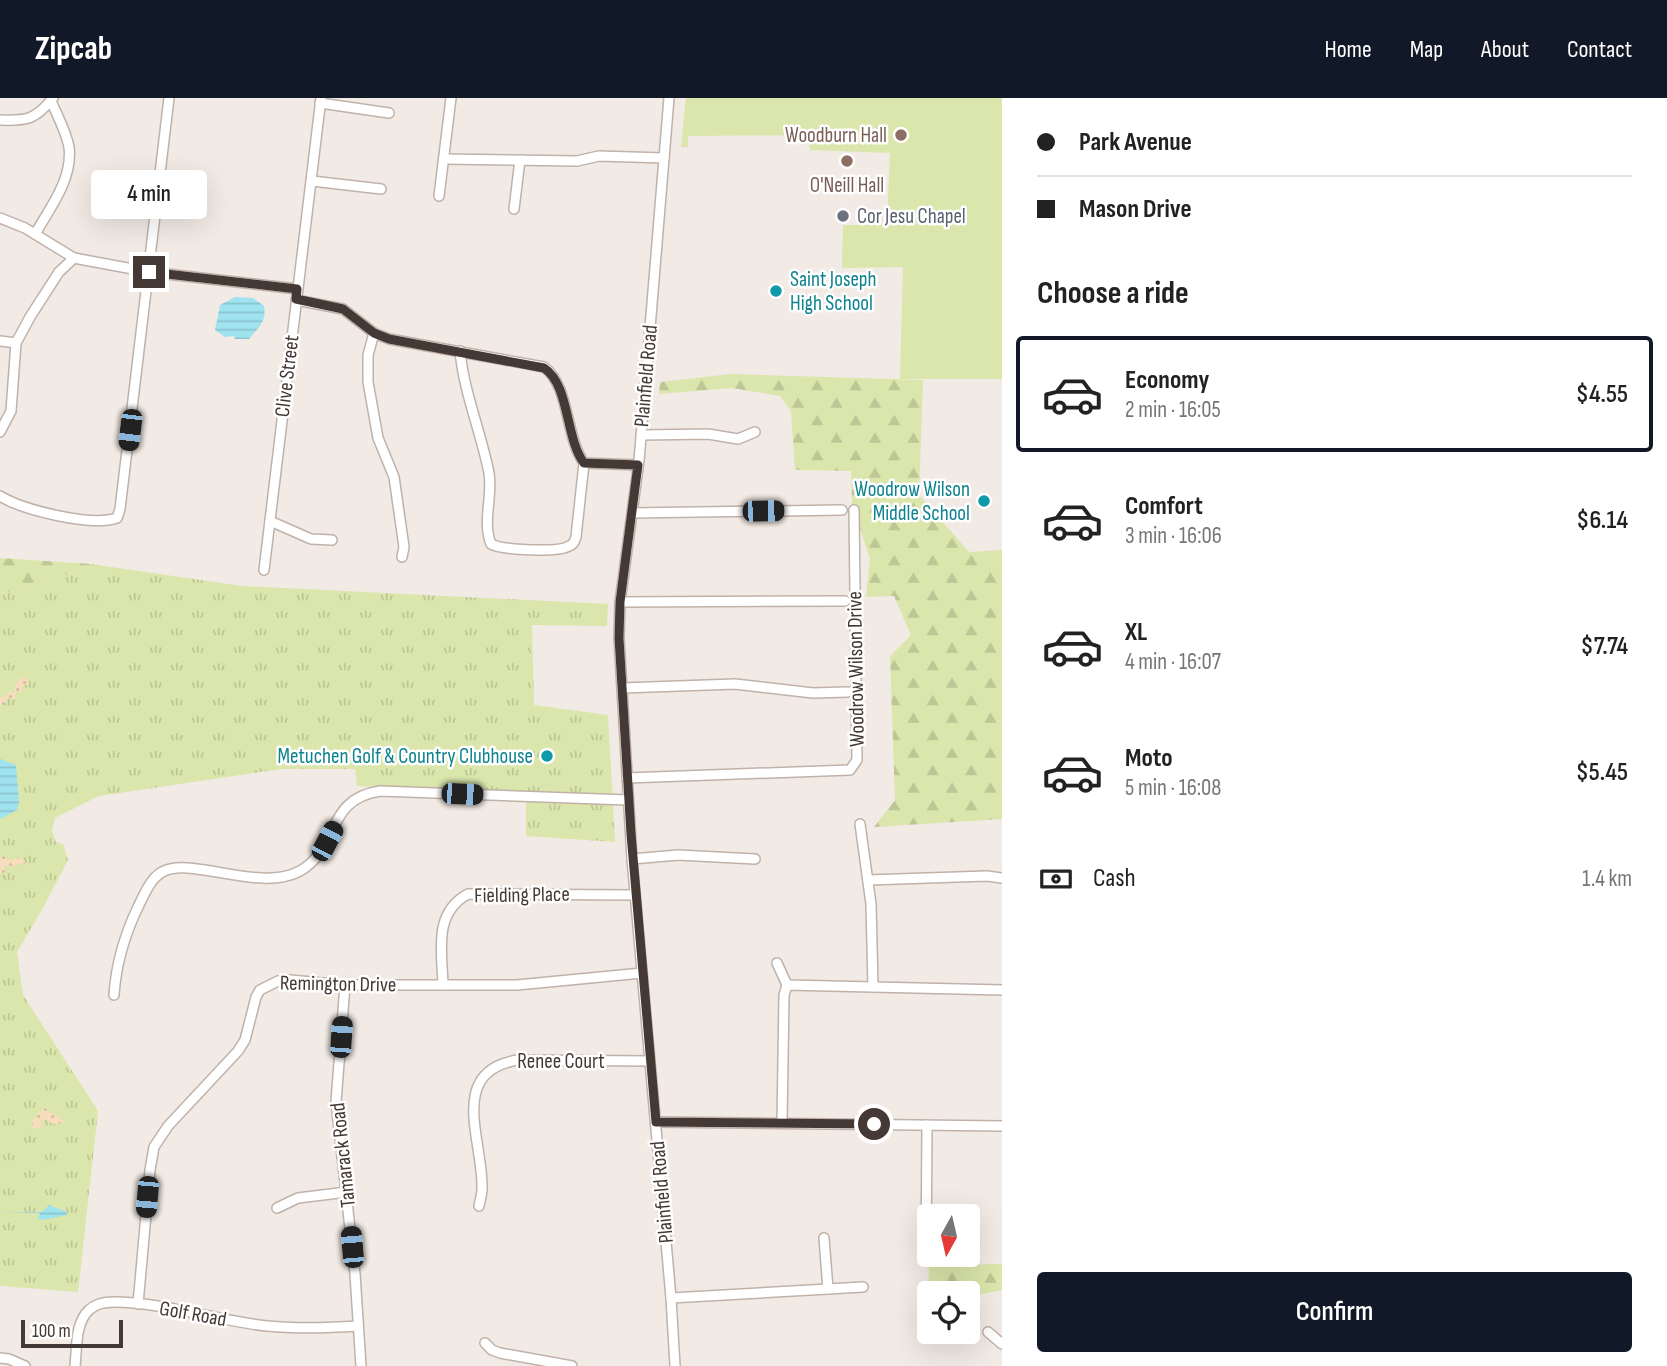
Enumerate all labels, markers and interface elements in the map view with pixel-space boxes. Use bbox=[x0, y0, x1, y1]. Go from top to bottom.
text: Zipcab bbox=[35, 29, 112, 69]
text: Home bbox=[1324, 35, 1372, 64]
text: Map bbox=[1410, 35, 1443, 64]
text: About bbox=[1481, 35, 1529, 64]
text: Contact bbox=[1567, 35, 1632, 64]
place label: Woodburn Hall bbox=[785, 123, 887, 148]
marker: Woodburn Hall bbox=[893, 127, 909, 143]
text: Park Avenue bbox=[1079, 127, 1192, 158]
marker: O'Neill Hall bbox=[839, 153, 855, 169]
callout: 4 min bbox=[91, 170, 207, 220]
place label: O'Neill Hall bbox=[810, 173, 884, 198]
text: 4 min bbox=[127, 180, 171, 208]
text: Mason Drive bbox=[1079, 194, 1192, 225]
place label: Cor Jesu Chapel bbox=[857, 204, 966, 229]
marker: Cor Jesu Chapel bbox=[835, 208, 851, 224]
route end bbox=[133, 256, 165, 288]
place label: Saint Joseph High School bbox=[790, 267, 877, 316]
text: Choose a ride bbox=[1037, 274, 1189, 313]
marker: Saint Joseph High School bbox=[768, 283, 784, 299]
street label: Plainfield Road bbox=[629, 324, 663, 428]
street label: Clive Street bbox=[270, 334, 304, 418]
icon: car bbox=[1041, 363, 1104, 426]
text: Economy bbox=[1125, 365, 1209, 396]
text: $4.55 bbox=[1576, 379, 1628, 410]
text: 2 min · 16:05 bbox=[1125, 396, 1221, 424]
car bbox=[118, 408, 143, 452]
place label: Woodrow Wilson Middle School bbox=[854, 477, 970, 526]
icon: car bbox=[1041, 489, 1104, 552]
text: Comfort bbox=[1125, 491, 1203, 522]
marker: Woodrow Wilson Middle School bbox=[976, 493, 992, 509]
car bbox=[742, 500, 785, 522]
text: $6.14 bbox=[1576, 505, 1628, 536]
text: 3 min · 16:06 bbox=[1125, 522, 1222, 550]
street label: Woodrow Wilson Drive bbox=[842, 591, 870, 747]
icon: car bbox=[1041, 615, 1104, 678]
text: XL bbox=[1125, 617, 1147, 648]
text: $7.74 bbox=[1581, 631, 1628, 662]
text: 4 min · 16:07 bbox=[1125, 648, 1221, 676]
icon: car bbox=[1041, 741, 1104, 804]
text: Moto bbox=[1125, 743, 1173, 774]
place label: Metuchen Golf & Country Clubhouse bbox=[278, 744, 533, 769]
marker: Metuchen Golf & Country Clubhouse bbox=[539, 748, 555, 764]
text: $5.45 bbox=[1576, 757, 1628, 788]
text: 5 min · 16:08 bbox=[1125, 774, 1221, 802]
car bbox=[441, 783, 484, 805]
car bbox=[308, 818, 347, 864]
icon: cash bbox=[1037, 860, 1075, 898]
text: Cash bbox=[1093, 863, 1136, 894]
text: 1.4 km bbox=[1582, 865, 1632, 893]
street label: Fielding Place bbox=[474, 882, 570, 908]
street label: Remington Drive bbox=[280, 970, 396, 998]
car bbox=[330, 1015, 353, 1059]
street label: Renee Court bbox=[517, 1049, 605, 1074]
street label: Tamarack Road bbox=[325, 1101, 361, 1209]
route start bbox=[858, 1108, 890, 1140]
street label: Plainfield Road bbox=[645, 1140, 679, 1244]
car bbox=[135, 1175, 160, 1219]
north arrow bbox=[917, 1204, 980, 1267]
map controls bbox=[917, 1204, 980, 1344]
car bbox=[340, 1225, 365, 1269]
button: Confirm bbox=[1037, 1272, 1632, 1352]
button: locate bbox=[917, 1281, 980, 1344]
street label: Golf Road bbox=[158, 1296, 228, 1332]
scale bar bbox=[21, 1317, 122, 1349]
text: 100 m bbox=[32, 1320, 71, 1343]

